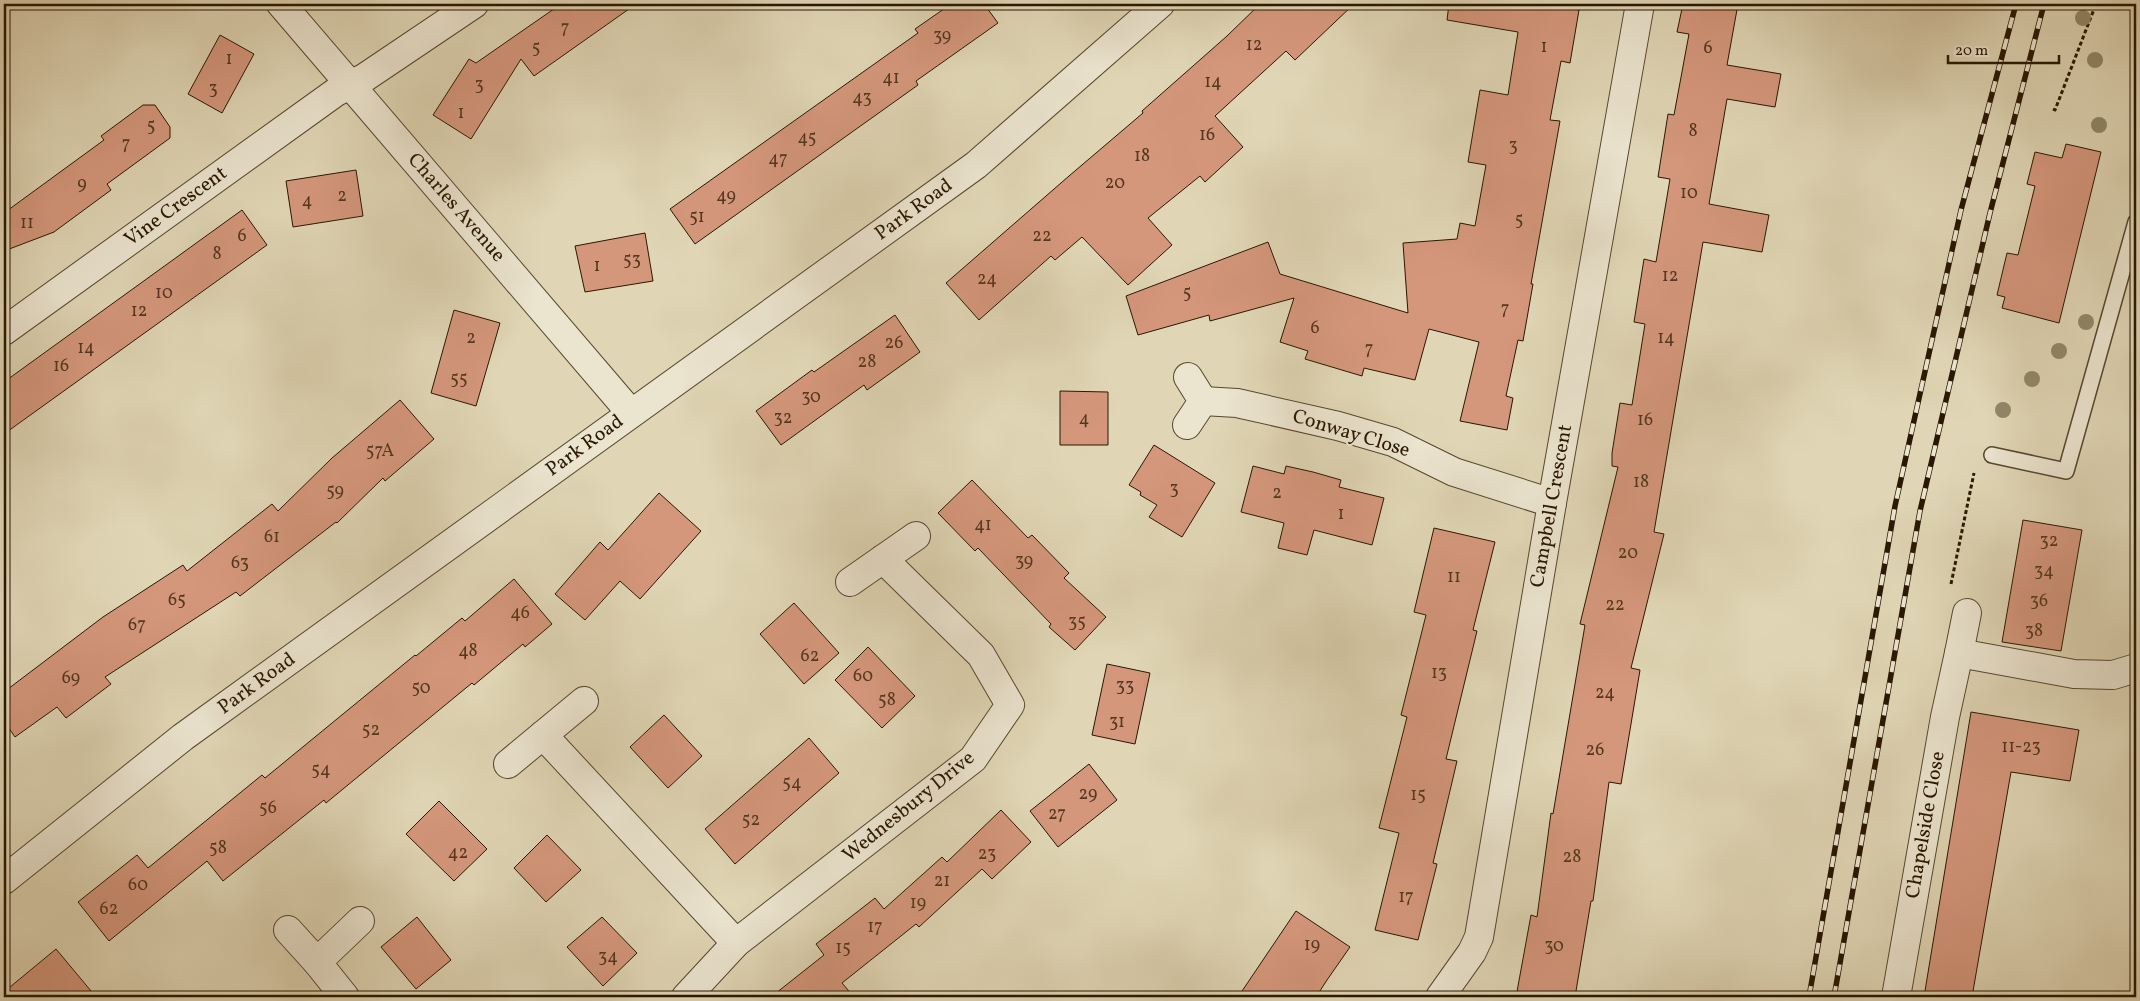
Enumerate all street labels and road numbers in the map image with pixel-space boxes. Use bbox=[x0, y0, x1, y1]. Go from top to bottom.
street label: Charles Avenue bbox=[401, 147, 511, 269]
street label: Vine Crescent bbox=[119, 160, 233, 254]
street label: Park Road bbox=[869, 172, 959, 248]
street label: Conway Close bbox=[1289, 403, 1413, 465]
street label: Park Road bbox=[540, 408, 630, 484]
street label: Campbell Crescent bbox=[1524, 422, 1580, 590]
street label: Park Road bbox=[212, 646, 302, 722]
street label: Wednesbury Drive bbox=[837, 745, 981, 869]
street label: Chapelside Close bbox=[1899, 749, 1953, 901]

